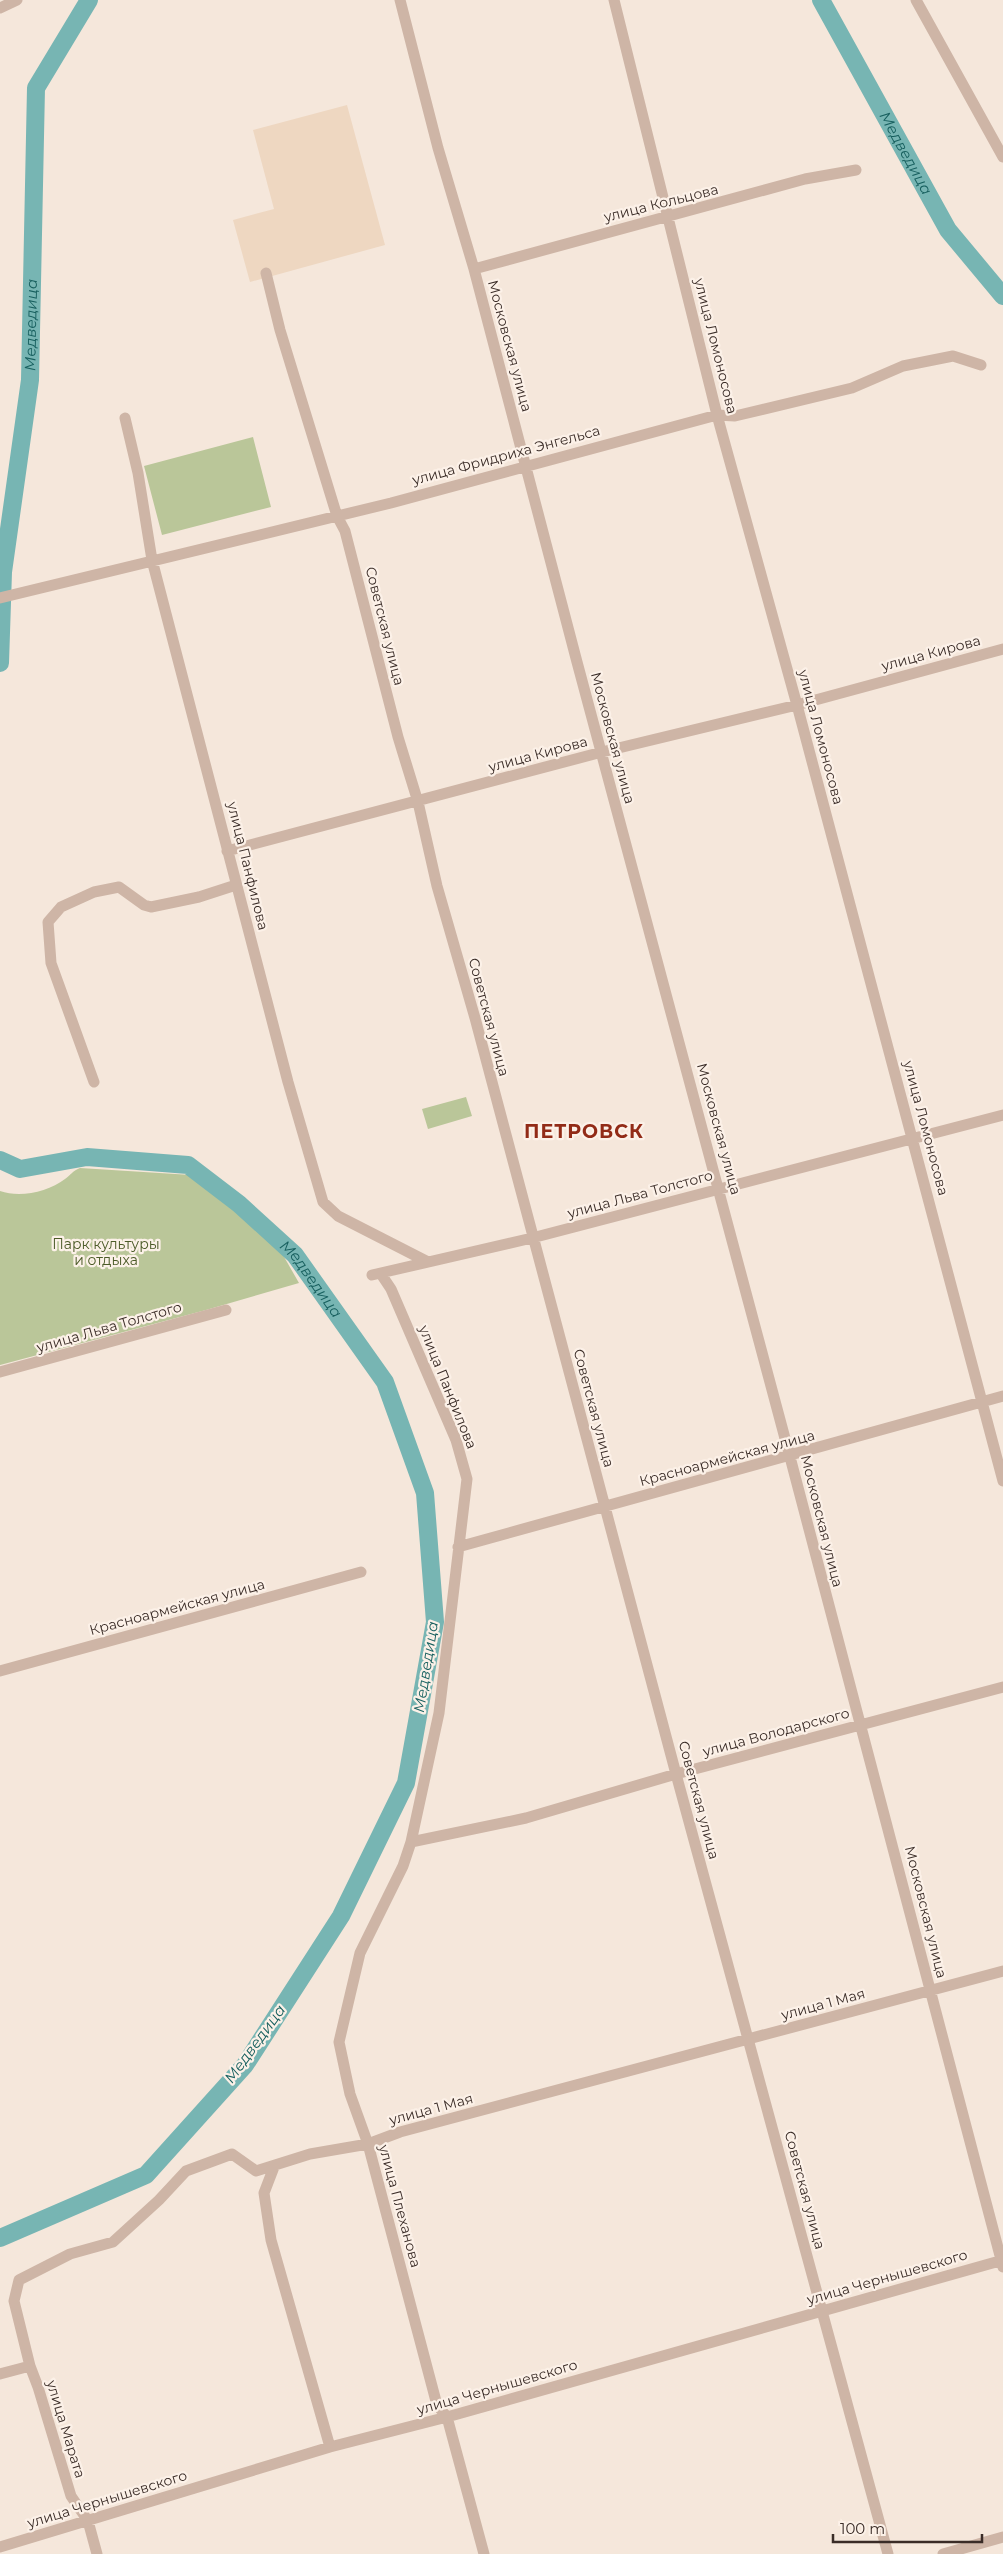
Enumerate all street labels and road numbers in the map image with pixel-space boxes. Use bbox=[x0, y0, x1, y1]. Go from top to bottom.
street label: улица Кольцова bbox=[601, 180, 720, 226]
street label: улица Ломоносова bbox=[690, 275, 742, 416]
street label: Московская улица bbox=[484, 278, 536, 414]
street label: улица Фридриха Энгельса bbox=[409, 421, 602, 489]
street label: Советская улица bbox=[362, 565, 408, 687]
street label: улица Кирова bbox=[878, 631, 983, 675]
street label: улица Ломоносова bbox=[794, 667, 848, 806]
street label: Московская улица bbox=[587, 670, 639, 806]
street label: улица Кирова bbox=[485, 732, 590, 776]
street label: улица Панфилова bbox=[223, 799, 273, 932]
street label: Советская улица bbox=[465, 956, 513, 1078]
street label: улица Ломоносова bbox=[899, 1058, 953, 1197]
street label: Московская улица bbox=[693, 1061, 745, 1197]
street label: улица Льва Толстого bbox=[564, 1166, 715, 1222]
street label: улица Льва Толстого bbox=[34, 1298, 184, 1357]
street label: улица Панфилова bbox=[415, 1322, 481, 1451]
street label: Советская улица bbox=[570, 1347, 618, 1469]
street label: Красноармейская улица bbox=[637, 1426, 817, 1490]
street label: Московская улица bbox=[797, 1453, 847, 1589]
street label: Красноармейская улица bbox=[87, 1575, 267, 1639]
street label: улица Володарского bbox=[700, 1704, 851, 1761]
street label: Советская улица bbox=[675, 1739, 723, 1861]
street label: Московская улица bbox=[901, 1844, 951, 1980]
street label: улица 1 Мая bbox=[778, 1984, 867, 2024]
street label: улица 1 Мая bbox=[386, 2089, 475, 2129]
street label: Советская улица bbox=[781, 2129, 829, 2251]
street label: улица Плеханова bbox=[375, 2142, 425, 2269]
street label: улица Чернышевского bbox=[804, 2245, 969, 2309]
street label: улица Чернышевского bbox=[414, 2355, 579, 2419]
street label: улица Марата bbox=[42, 2377, 89, 2480]
street label: улица Чернышевского bbox=[24, 2466, 189, 2532]

